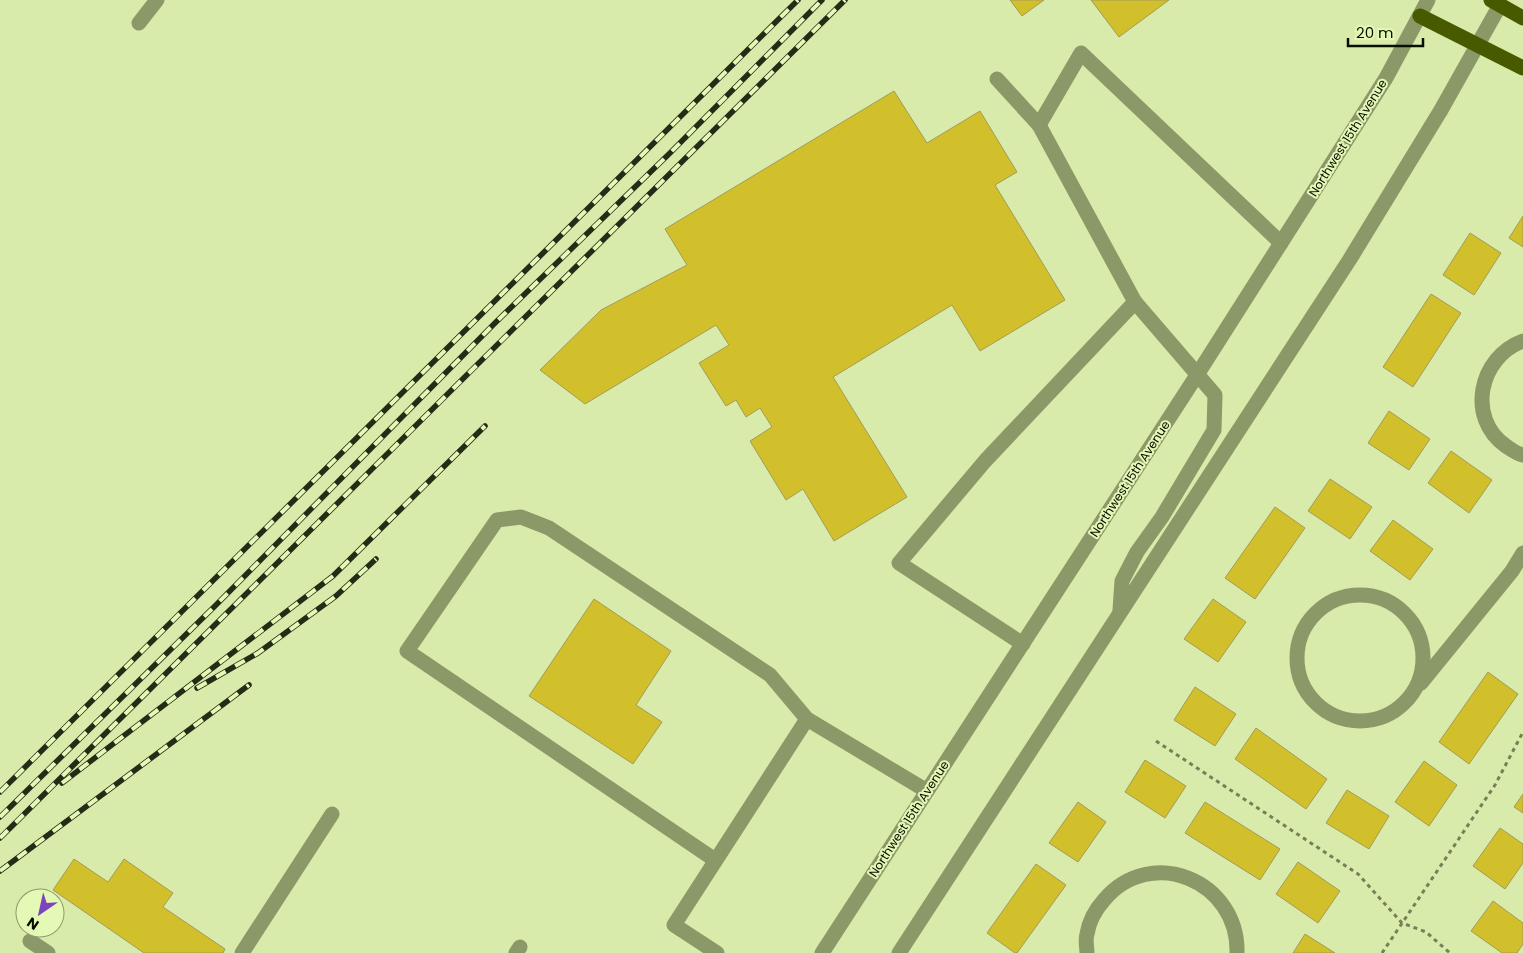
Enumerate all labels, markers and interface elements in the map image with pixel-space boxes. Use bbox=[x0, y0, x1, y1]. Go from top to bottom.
scale bar bbox=[1348, 15, 1423, 47]
text: 20 m bbox=[1356, 22, 1394, 43]
street label: Northwest 15th Avenue bbox=[1304, 76, 1391, 200]
street label: Northwest 15th Avenue bbox=[1086, 417, 1174, 540]
street label: Northwest 15th Avenue bbox=[865, 757, 953, 880]
north arrow bbox=[15, 888, 65, 938]
text: N bbox=[23, 913, 43, 935]

